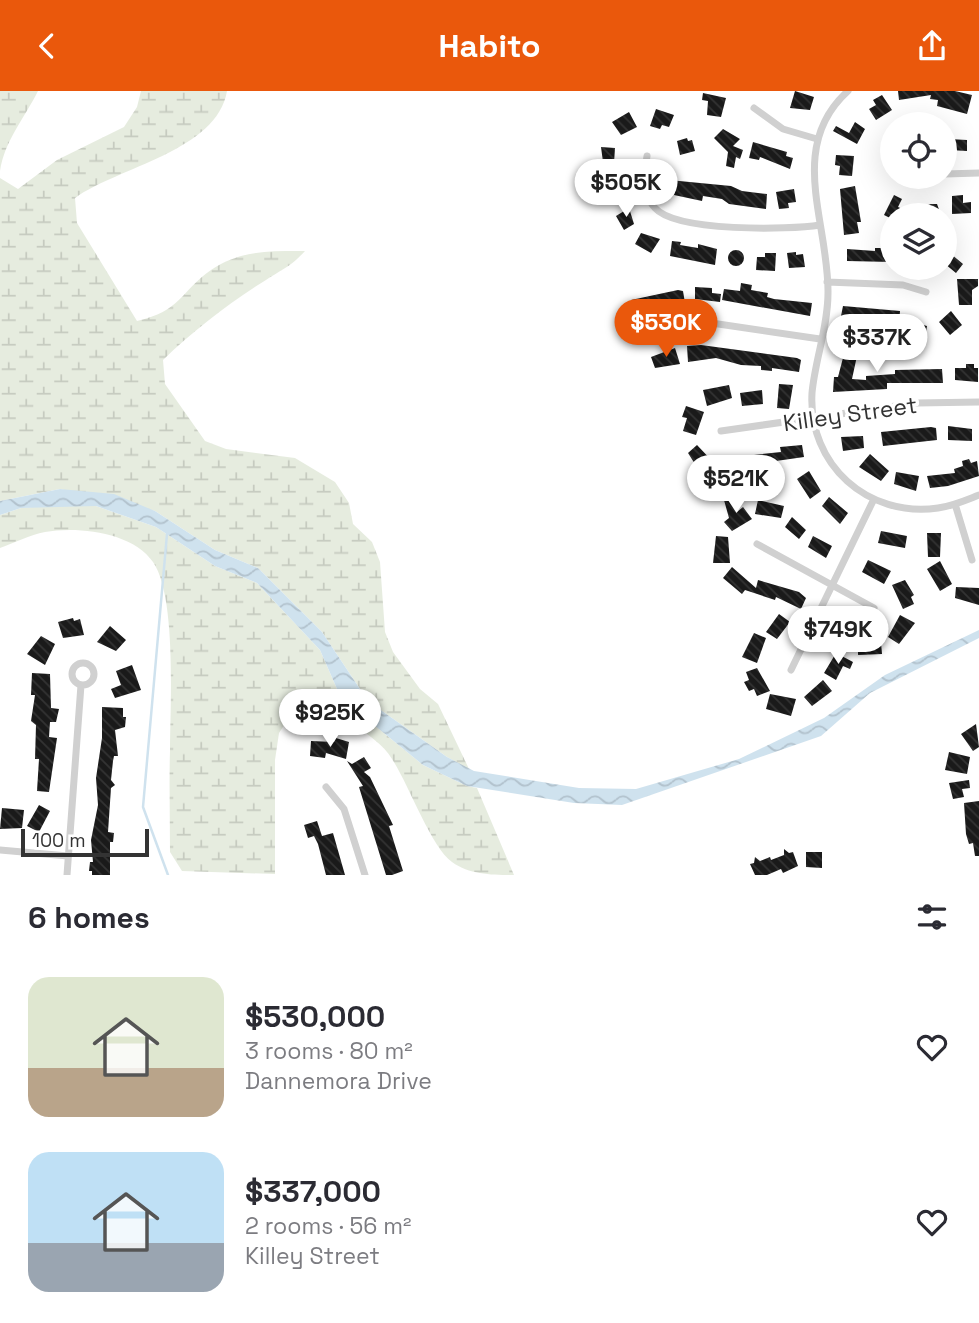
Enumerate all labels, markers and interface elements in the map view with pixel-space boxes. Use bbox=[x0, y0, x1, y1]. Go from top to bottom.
text: Habito bbox=[438, 26, 541, 66]
icon: back bbox=[28, 27, 66, 65]
icon: share bbox=[913, 27, 951, 65]
map controls bbox=[880, 112, 957, 280]
button: locate bbox=[880, 112, 957, 189]
pin: $505K bbox=[577, 159, 675, 219]
text: $505K bbox=[591, 167, 661, 197]
button: layers bbox=[880, 203, 957, 280]
pin: $530K bbox=[617, 299, 715, 359]
text: $530K bbox=[630, 307, 702, 337]
pin: $337K bbox=[828, 315, 926, 374]
text: $337K bbox=[842, 322, 912, 352]
street label: Killey Street bbox=[781, 390, 919, 438]
pin: $521K bbox=[687, 455, 785, 515]
text: $521K bbox=[703, 463, 769, 493]
pin: $749K bbox=[789, 607, 887, 666]
text: $749K bbox=[804, 614, 872, 644]
pin: $925K bbox=[281, 689, 379, 749]
text: $925K bbox=[295, 697, 365, 727]
scale bar bbox=[21, 826, 149, 858]
text: 100 m bbox=[32, 828, 86, 853]
text: 6 homes bbox=[28, 898, 150, 937]
icon: filters bbox=[913, 898, 951, 936]
text: $530,000 bbox=[245, 997, 385, 1036]
icon: home bbox=[84, 1005, 168, 1089]
icon: heart bbox=[913, 1028, 951, 1066]
text: 3 rooms · 80 m² bbox=[245, 1036, 413, 1066]
text: Dannemora Drive bbox=[245, 1066, 432, 1096]
text: $337,000 bbox=[245, 1172, 381, 1211]
icon: home bbox=[84, 1180, 168, 1264]
icon: heart bbox=[913, 1203, 951, 1241]
text: 2 rooms · 56 m² bbox=[245, 1211, 411, 1241]
text: Killey Street bbox=[245, 1241, 380, 1271]

